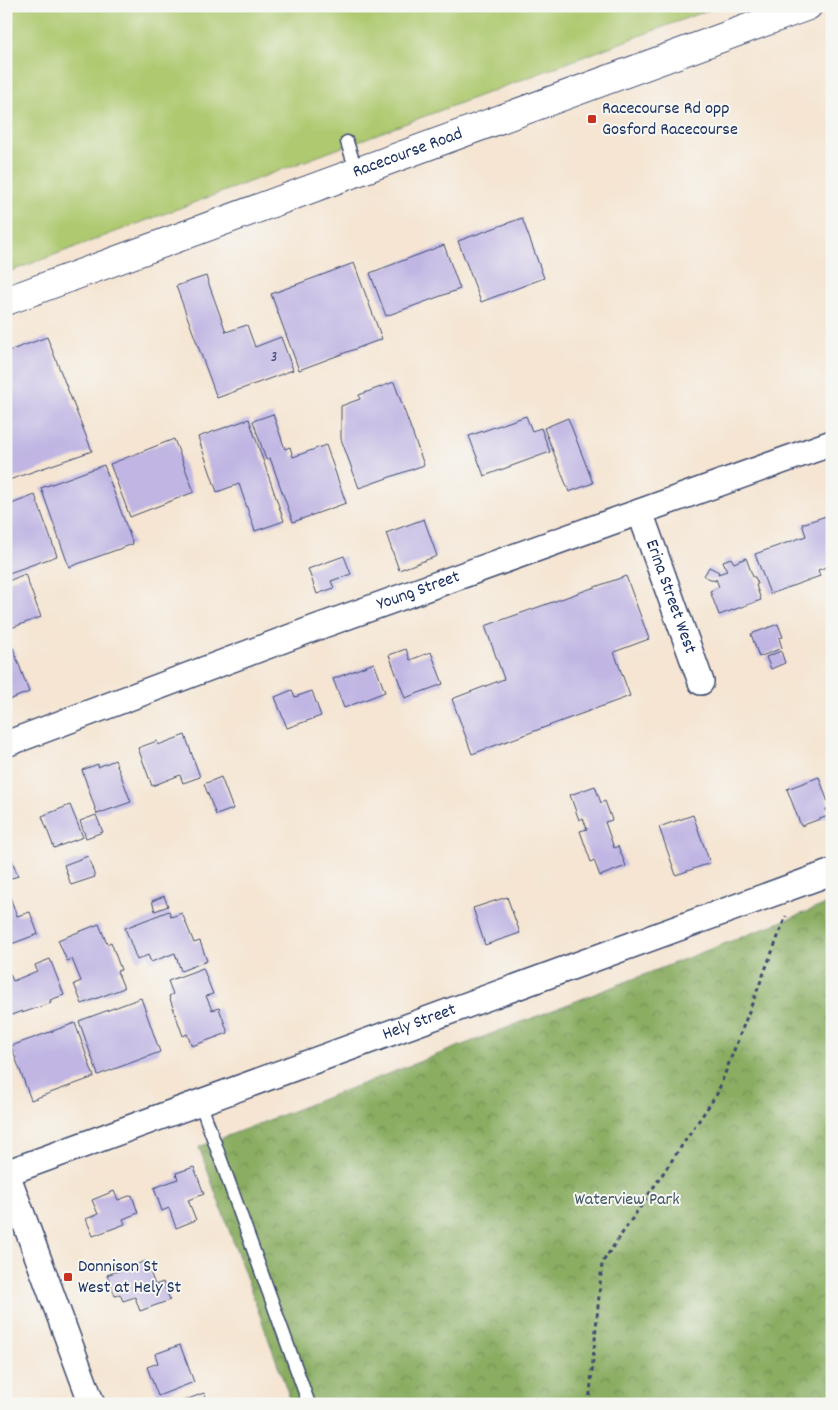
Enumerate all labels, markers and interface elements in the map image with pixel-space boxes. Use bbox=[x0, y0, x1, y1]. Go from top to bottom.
place label: Racecourse Rd opp Gosford Racecourse bbox=[602, 97, 738, 143]
marker: Racecourse Rd opp Gosford Racecourse bbox=[586, 113, 598, 125]
street label: Racecourse Road bbox=[349, 122, 466, 185]
house number: 3 bbox=[271, 347, 277, 369]
street label: Erina Street West bbox=[638, 536, 702, 657]
street label: Young Street bbox=[374, 564, 464, 617]
street label: Hely Street bbox=[379, 997, 460, 1047]
park label: Waterview Park bbox=[574, 1188, 680, 1213]
place label: Donnison St West at Hely St bbox=[78, 1255, 182, 1301]
marker: Donnison St West at Hely St bbox=[62, 1271, 74, 1283]

